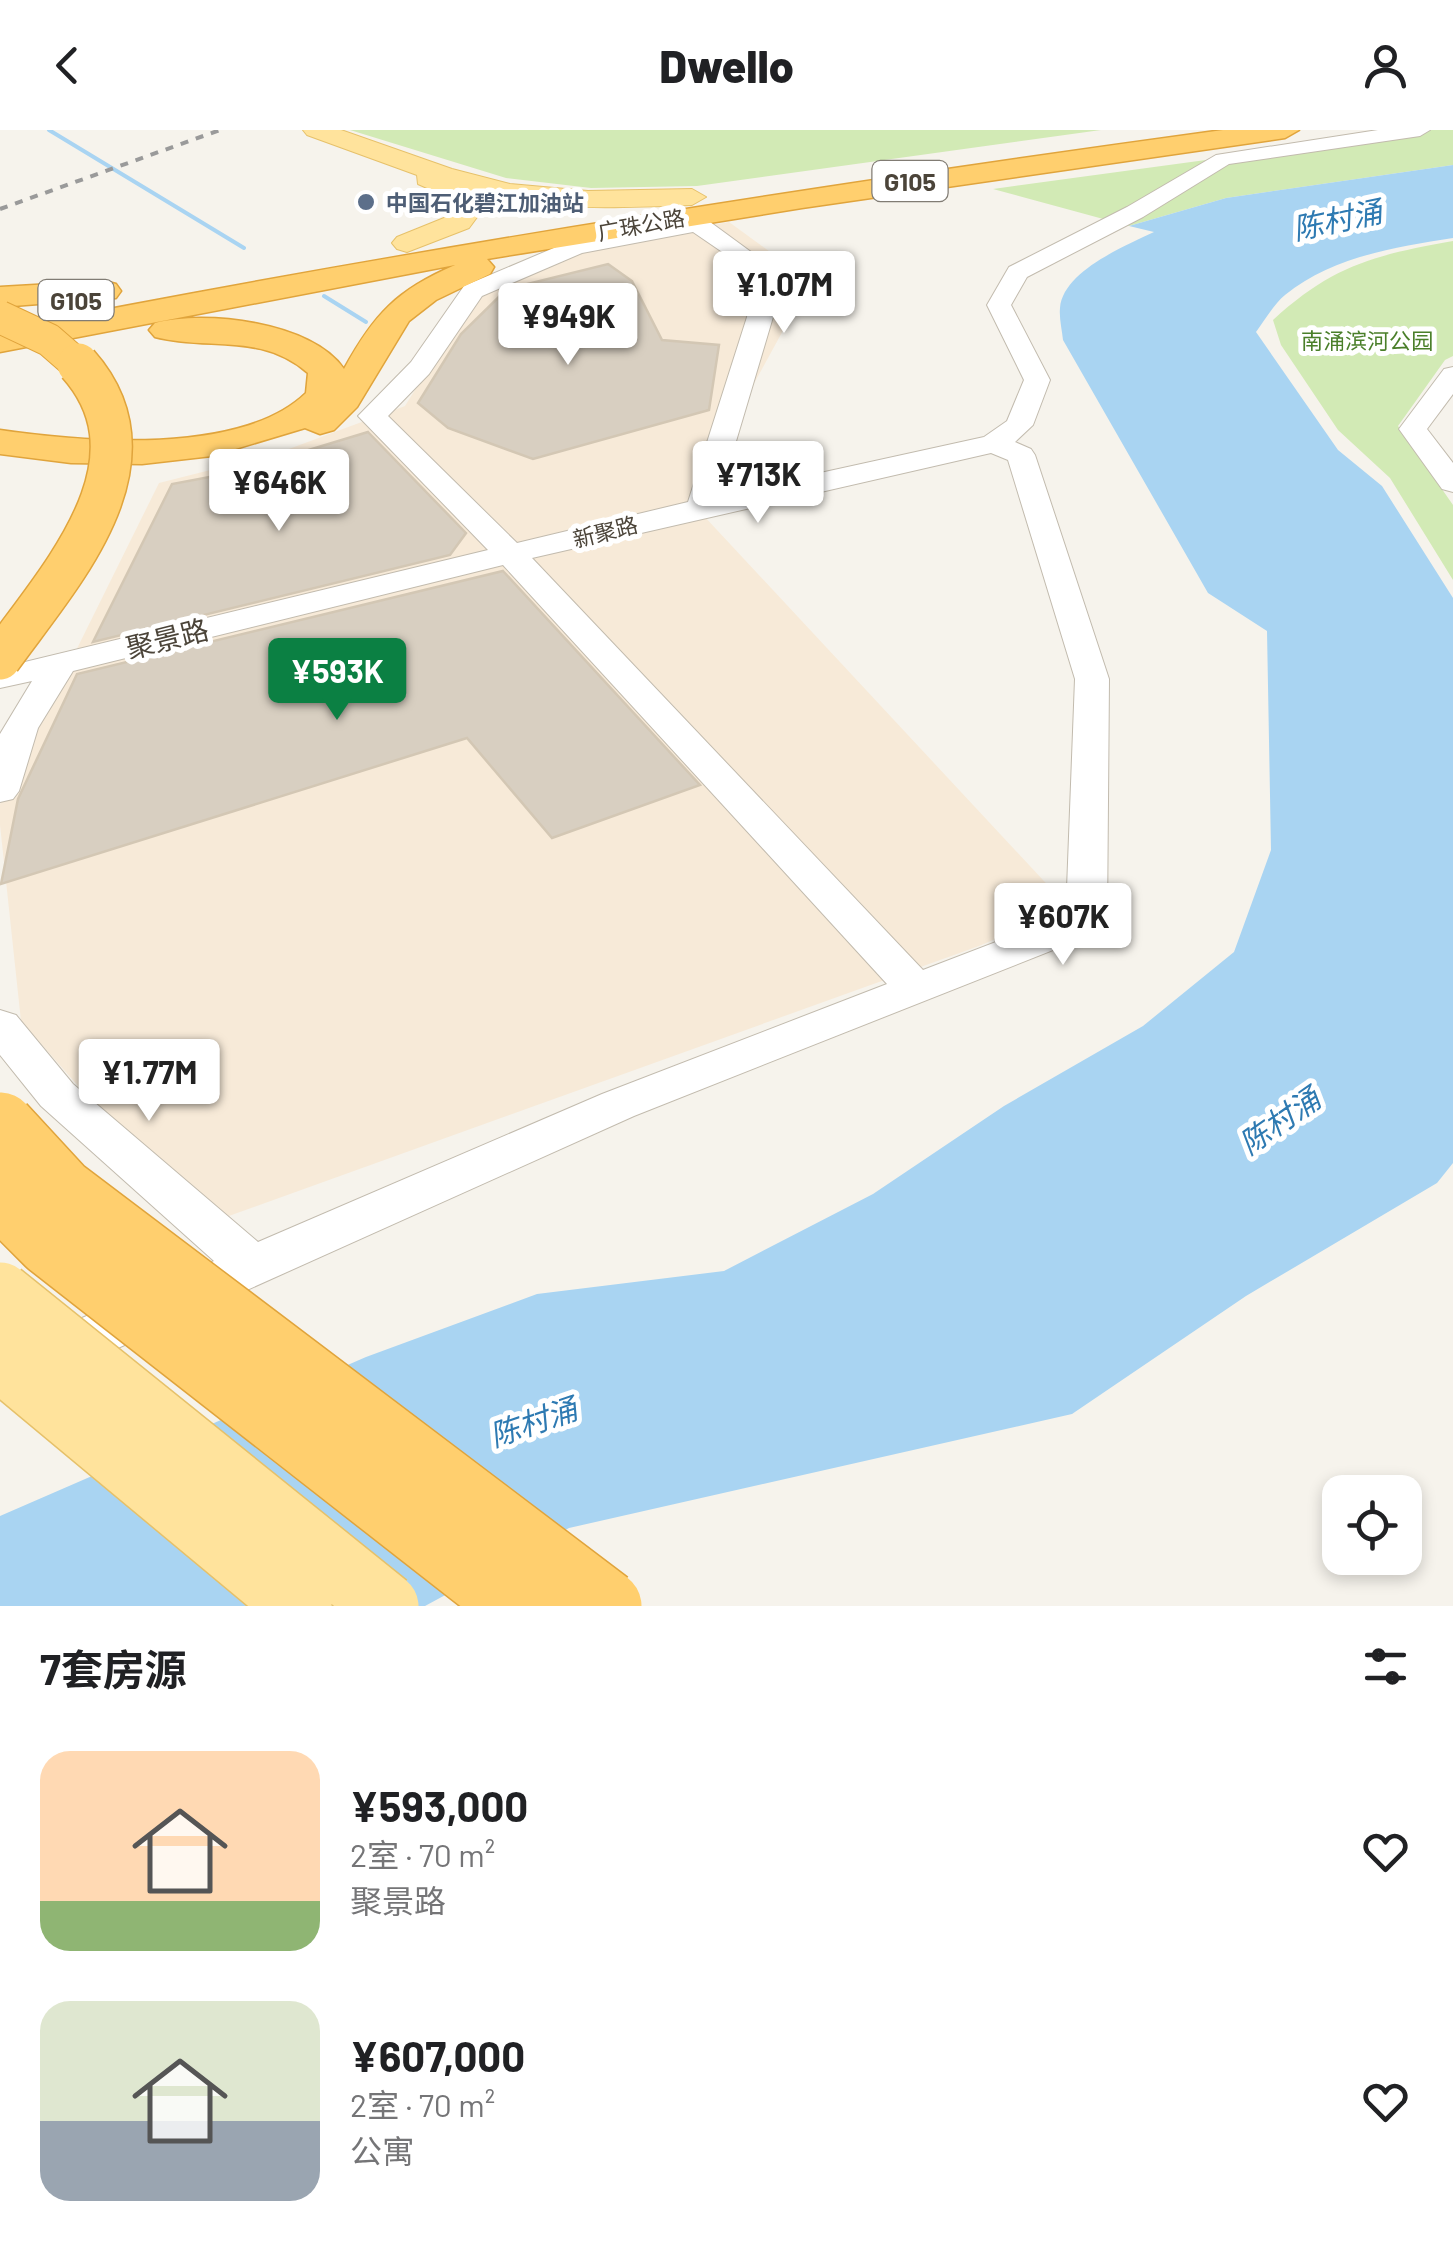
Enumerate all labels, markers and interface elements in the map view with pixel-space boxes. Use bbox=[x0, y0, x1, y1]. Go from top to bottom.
icon: back bbox=[40, 38, 95, 93]
text: Dwello bbox=[659, 38, 794, 92]
icon: person bbox=[1358, 38, 1413, 93]
road number: G105 bbox=[872, 161, 948, 201]
place label: 中国石化碧江加油站 bbox=[386, 189, 584, 215]
marker: 中国石化碧江加油站 bbox=[355, 191, 377, 213]
water label: 陈村涌 bbox=[1289, 191, 1388, 246]
street label: 广珠公路 bbox=[595, 204, 687, 244]
pin: ¥1.07M bbox=[703, 251, 865, 336]
text: ¥1.07M bbox=[735, 264, 833, 302]
road number: G105 bbox=[38, 280, 114, 320]
pin: ¥949K bbox=[498, 283, 638, 368]
text: ¥949K bbox=[520, 296, 616, 334]
park label: 南涌滨河公园 bbox=[1301, 327, 1433, 353]
pin: ¥713K bbox=[688, 441, 828, 526]
pin: ¥646K bbox=[209, 449, 349, 534]
text: ¥713K bbox=[715, 454, 801, 492]
text: ¥646K bbox=[231, 462, 327, 500]
street label: 新聚路 bbox=[570, 510, 640, 552]
street label: 聚景路 bbox=[122, 611, 212, 665]
pin: ¥593K bbox=[267, 638, 407, 723]
text: ¥593K bbox=[290, 651, 384, 689]
pin: ¥607K bbox=[993, 883, 1133, 968]
text: ¥607K bbox=[1016, 896, 1110, 934]
pin: ¥1.77M bbox=[68, 1039, 230, 1124]
text: ¥1.77M bbox=[101, 1052, 197, 1090]
water label: 陈村涌 bbox=[1232, 1078, 1329, 1161]
water label: 陈村涌 bbox=[485, 1388, 584, 1453]
map controls bbox=[1322, 1475, 1422, 1575]
button: locate bbox=[1322, 1475, 1422, 1575]
icon: filters bbox=[1358, 1639, 1413, 1694]
text: 7套房源 bbox=[40, 1643, 187, 1693]
text: ¥593,000 bbox=[350, 1780, 528, 1830]
icon: home bbox=[120, 1791, 240, 1911]
icon: heart bbox=[1358, 1824, 1413, 1879]
text: 2室 · 70 m² bbox=[350, 1835, 495, 1873]
text: 聚景路 bbox=[350, 1881, 446, 1919]
text: ¥607,000 bbox=[350, 2030, 525, 2080]
icon: home bbox=[120, 2041, 240, 2161]
icon: heart bbox=[1358, 2074, 1413, 2129]
text: 2室 · 70 m² bbox=[350, 2085, 495, 2123]
text: 公寓 bbox=[350, 2131, 414, 2169]

